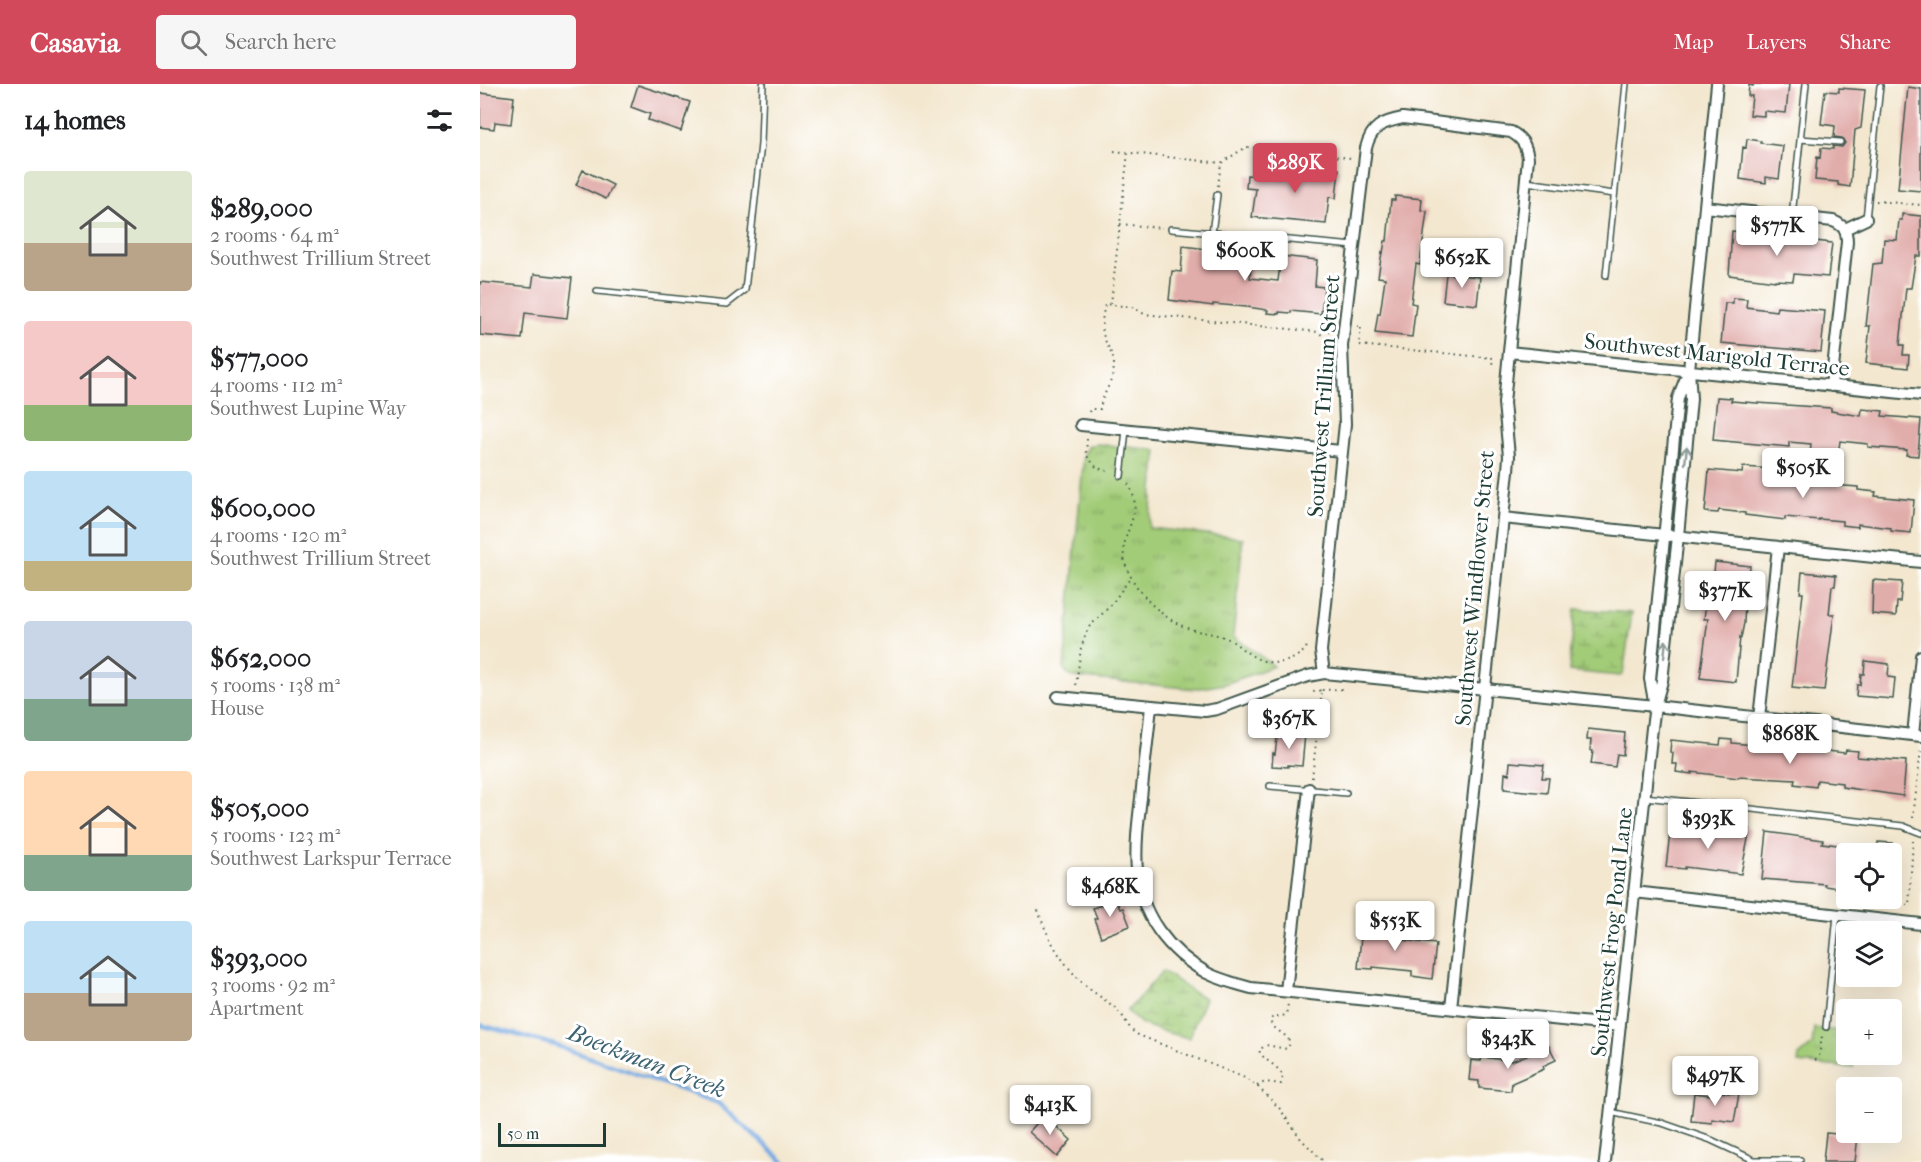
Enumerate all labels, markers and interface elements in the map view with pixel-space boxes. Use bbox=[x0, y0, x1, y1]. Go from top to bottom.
search box bbox=[156, 15, 576, 69]
text: Casavia bbox=[30, 26, 120, 59]
icon: search bbox=[177, 26, 210, 59]
text: Search here bbox=[225, 29, 336, 55]
text: Map bbox=[1673, 30, 1714, 54]
text: Layers bbox=[1747, 30, 1806, 54]
text: Share bbox=[1839, 30, 1891, 54]
icon: filters bbox=[423, 104, 456, 137]
text: 14 homes bbox=[24, 105, 126, 136]
pin: $289K bbox=[1253, 143, 1337, 194]
text: $289K bbox=[1267, 151, 1323, 174]
text: $289,000 bbox=[210, 193, 313, 224]
icon: home bbox=[72, 195, 144, 267]
pin: $577K bbox=[1735, 206, 1819, 257]
text: $577K bbox=[1750, 214, 1804, 237]
text: 2 rooms · 64 m² bbox=[210, 224, 339, 247]
pin: $600K bbox=[1203, 231, 1287, 282]
pin: $652K bbox=[1420, 238, 1504, 289]
text: $600K bbox=[1216, 239, 1274, 262]
text: $652K bbox=[1434, 246, 1490, 269]
text: Southwest Trillium Street bbox=[210, 247, 431, 270]
street label: Southwest Trillium Street bbox=[1303, 274, 1345, 518]
street label: Southwest Marigold Terrace bbox=[1583, 328, 1851, 382]
text: $577,000 bbox=[210, 343, 309, 374]
icon: home bbox=[72, 345, 144, 417]
text: 4 rooms · 112 m² bbox=[210, 374, 342, 397]
text: Southwest Lupine Way bbox=[210, 397, 406, 420]
one-way arrow bbox=[1681, 445, 1692, 465]
pin: $505K bbox=[1761, 448, 1845, 499]
street label: Southwest Windflower Street bbox=[1450, 449, 1500, 727]
text: $505K bbox=[1776, 456, 1830, 479]
text: $600,000 bbox=[210, 493, 316, 524]
icon: home bbox=[72, 495, 144, 567]
text: 4 rooms · 120 m² bbox=[210, 524, 346, 547]
text: Southwest Trillium Street bbox=[210, 547, 431, 570]
pin: $377K bbox=[1683, 571, 1767, 622]
text: $377K bbox=[1698, 579, 1752, 602]
one-way arrow bbox=[1660, 639, 1671, 659]
text: $652,000 bbox=[210, 643, 311, 674]
icon: home bbox=[72, 645, 144, 717]
text: 5 rooms · 138 m² bbox=[210, 674, 340, 697]
text: House bbox=[210, 697, 264, 720]
pin: $367K bbox=[1247, 699, 1331, 750]
text: $367K bbox=[1262, 707, 1316, 730]
pin: $868K bbox=[1748, 714, 1832, 765]
text: $868K bbox=[1762, 722, 1818, 745]
text: $505,000 bbox=[210, 793, 309, 824]
icon: home bbox=[72, 795, 144, 867]
pin: $393K bbox=[1666, 799, 1750, 850]
street label: Southwest Frog Pond Lane bbox=[1586, 806, 1638, 1058]
text: $393K bbox=[1682, 807, 1734, 830]
text: 5 rooms · 123 m² bbox=[210, 824, 340, 847]
map controls bbox=[1836, 843, 1902, 1143]
button: locate bbox=[1836, 843, 1902, 909]
text: Southwest Larkspur Terrace bbox=[210, 847, 452, 870]
pin: $468K bbox=[1068, 867, 1152, 918]
text: $468K bbox=[1081, 875, 1139, 898]
pin: $553K bbox=[1353, 901, 1437, 952]
text: $553K bbox=[1370, 909, 1420, 932]
button: layers bbox=[1836, 921, 1902, 987]
text: $393,000 bbox=[210, 943, 308, 974]
icon: home bbox=[72, 945, 144, 1017]
text: 3 rooms · 92 m² bbox=[210, 974, 335, 997]
text: Apartment bbox=[210, 997, 304, 1020]
button: + bbox=[1836, 999, 1902, 1065]
water label: Boeckman Creek bbox=[562, 1017, 730, 1104]
pin: $343K bbox=[1466, 1019, 1550, 1070]
text: $343K bbox=[1481, 1027, 1535, 1050]
pin: $497K bbox=[1673, 1056, 1757, 1107]
text: $497K bbox=[1686, 1064, 1744, 1087]
button: − bbox=[1836, 1077, 1902, 1143]
pin: $413K bbox=[1008, 1085, 1092, 1136]
text: $413K bbox=[1024, 1093, 1076, 1116]
scale bar bbox=[498, 1120, 606, 1148]
text: 50 m bbox=[507, 1124, 539, 1143]

